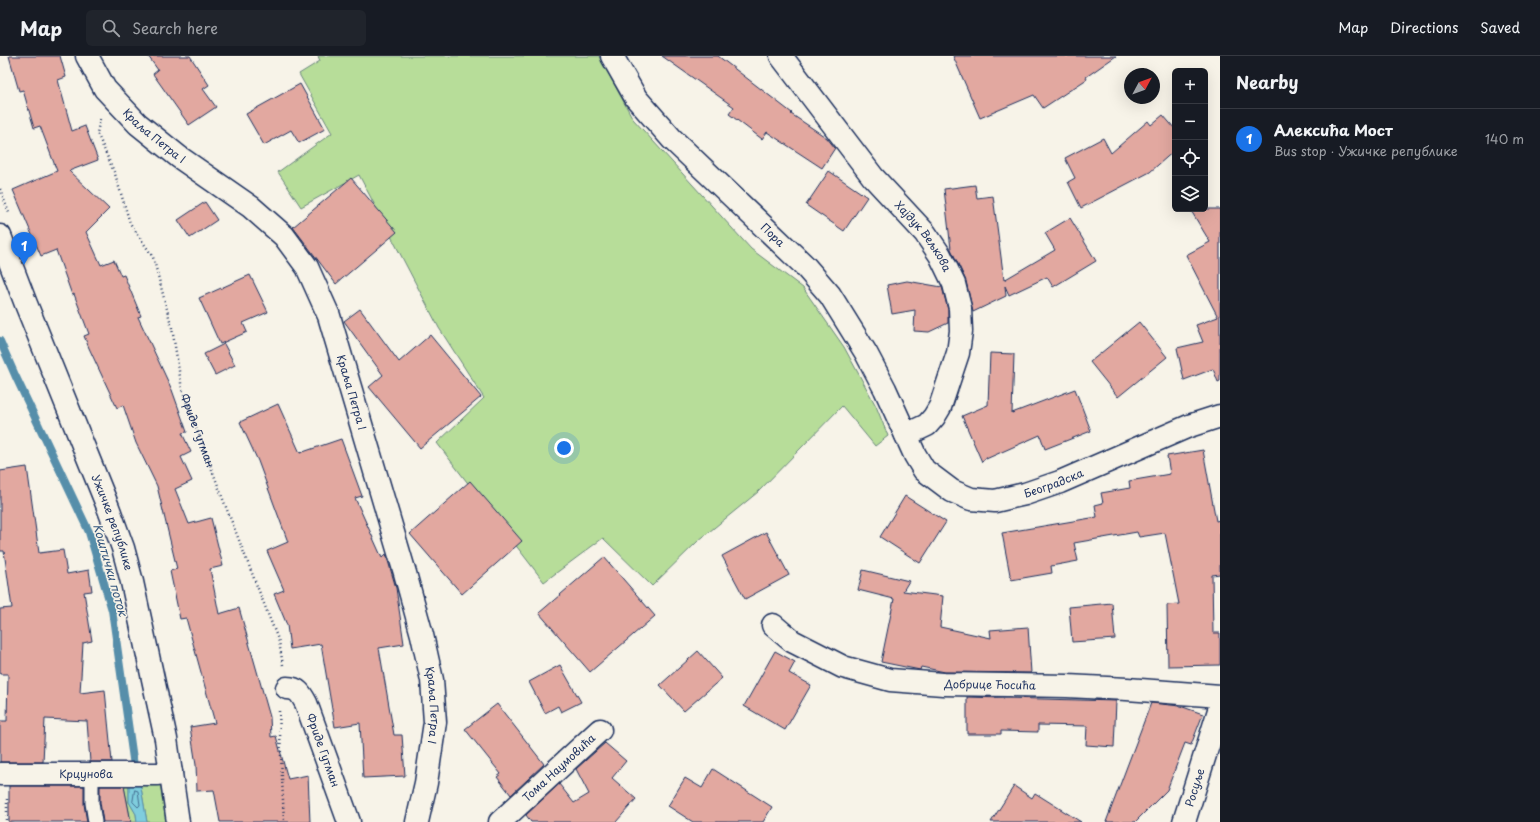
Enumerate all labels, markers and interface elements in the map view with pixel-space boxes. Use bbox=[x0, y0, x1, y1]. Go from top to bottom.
search box bbox=[86, 10, 366, 46]
text: Map bbox=[20, 14, 62, 42]
text: Search here bbox=[132, 16, 218, 39]
icon: search bbox=[100, 17, 122, 39]
text: Map bbox=[1338, 17, 1368, 38]
text: Directions bbox=[1390, 17, 1458, 38]
text: Saved bbox=[1480, 17, 1520, 38]
north arrow bbox=[1124, 68, 1160, 104]
map controls bbox=[1172, 68, 1208, 212]
button: + bbox=[1172, 68, 1208, 104]
text: Nearby bbox=[1236, 69, 1298, 95]
street label: Краља Петра I bbox=[119, 104, 190, 167]
button: − bbox=[1172, 104, 1208, 140]
text: Алексића Мост bbox=[1274, 118, 1393, 141]
text: 1 bbox=[1246, 129, 1252, 148]
text: 140 m bbox=[1485, 129, 1524, 148]
button: locate bbox=[1172, 140, 1208, 176]
text: Bus stop · Ужичке републике bbox=[1274, 141, 1458, 160]
button: layers bbox=[1172, 176, 1208, 212]
street label: Хајдук Вељкова bbox=[891, 197, 956, 275]
street label: Пора bbox=[757, 219, 789, 251]
pin: 1 bbox=[11, 232, 37, 265]
street label: Краља Петра I bbox=[333, 353, 371, 432]
street label: Фриде Гутман bbox=[176, 391, 219, 470]
your location bbox=[554, 438, 574, 458]
street label: Београдска bbox=[1021, 464, 1086, 502]
street label: Ужичке републике bbox=[88, 472, 138, 572]
water label: Коштички поток bbox=[89, 521, 133, 619]
street label: Краља Петра I bbox=[421, 665, 444, 745]
street label: Добрице Ћосића bbox=[943, 675, 1036, 693]
street label: Фриде Гутман bbox=[302, 711, 345, 789]
street label: Тома Наумовића bbox=[518, 729, 599, 806]
street label: Крцунова bbox=[59, 765, 113, 782]
street label: Росуље bbox=[1180, 766, 1208, 809]

